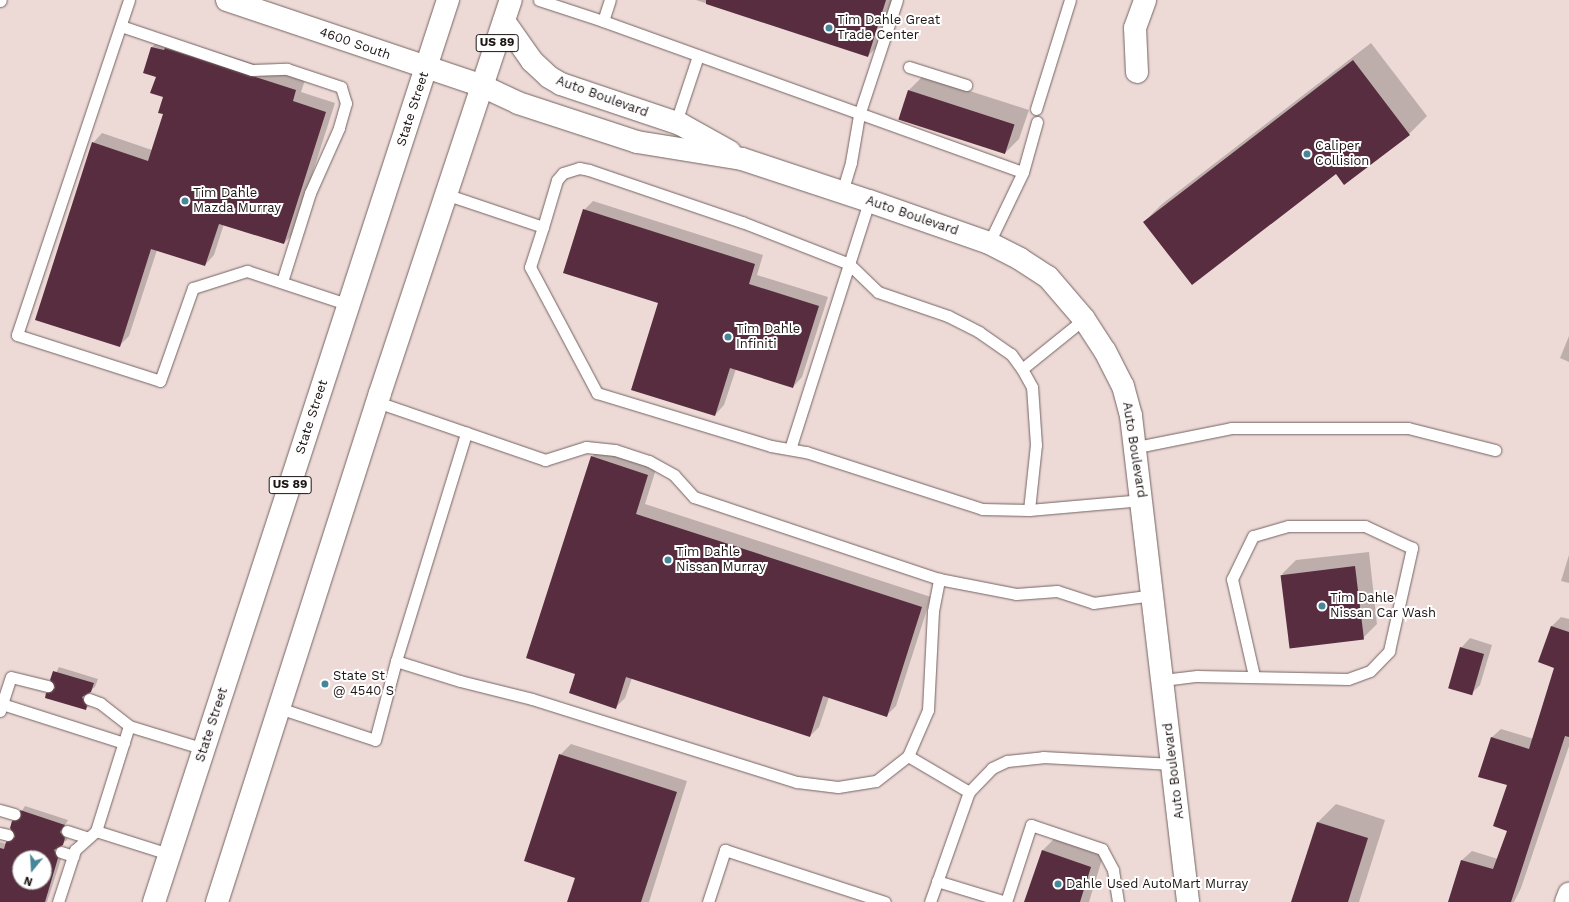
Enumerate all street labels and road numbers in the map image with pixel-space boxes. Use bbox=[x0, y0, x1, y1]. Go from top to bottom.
street label: 4600 South bbox=[317, 25, 393, 63]
road number: US 89 bbox=[475, 33, 519, 53]
street label: State Street bbox=[394, 70, 432, 148]
street label: Auto Boulevard bbox=[554, 73, 650, 121]
street label: Auto Boulevard bbox=[864, 193, 960, 239]
street label: State Street bbox=[293, 378, 331, 456]
street label: Auto Boulevard bbox=[1119, 401, 1149, 499]
road number: US 89 bbox=[268, 475, 312, 495]
street label: State Street bbox=[193, 686, 231, 764]
street label: Auto Boulevard bbox=[1160, 722, 1188, 820]

